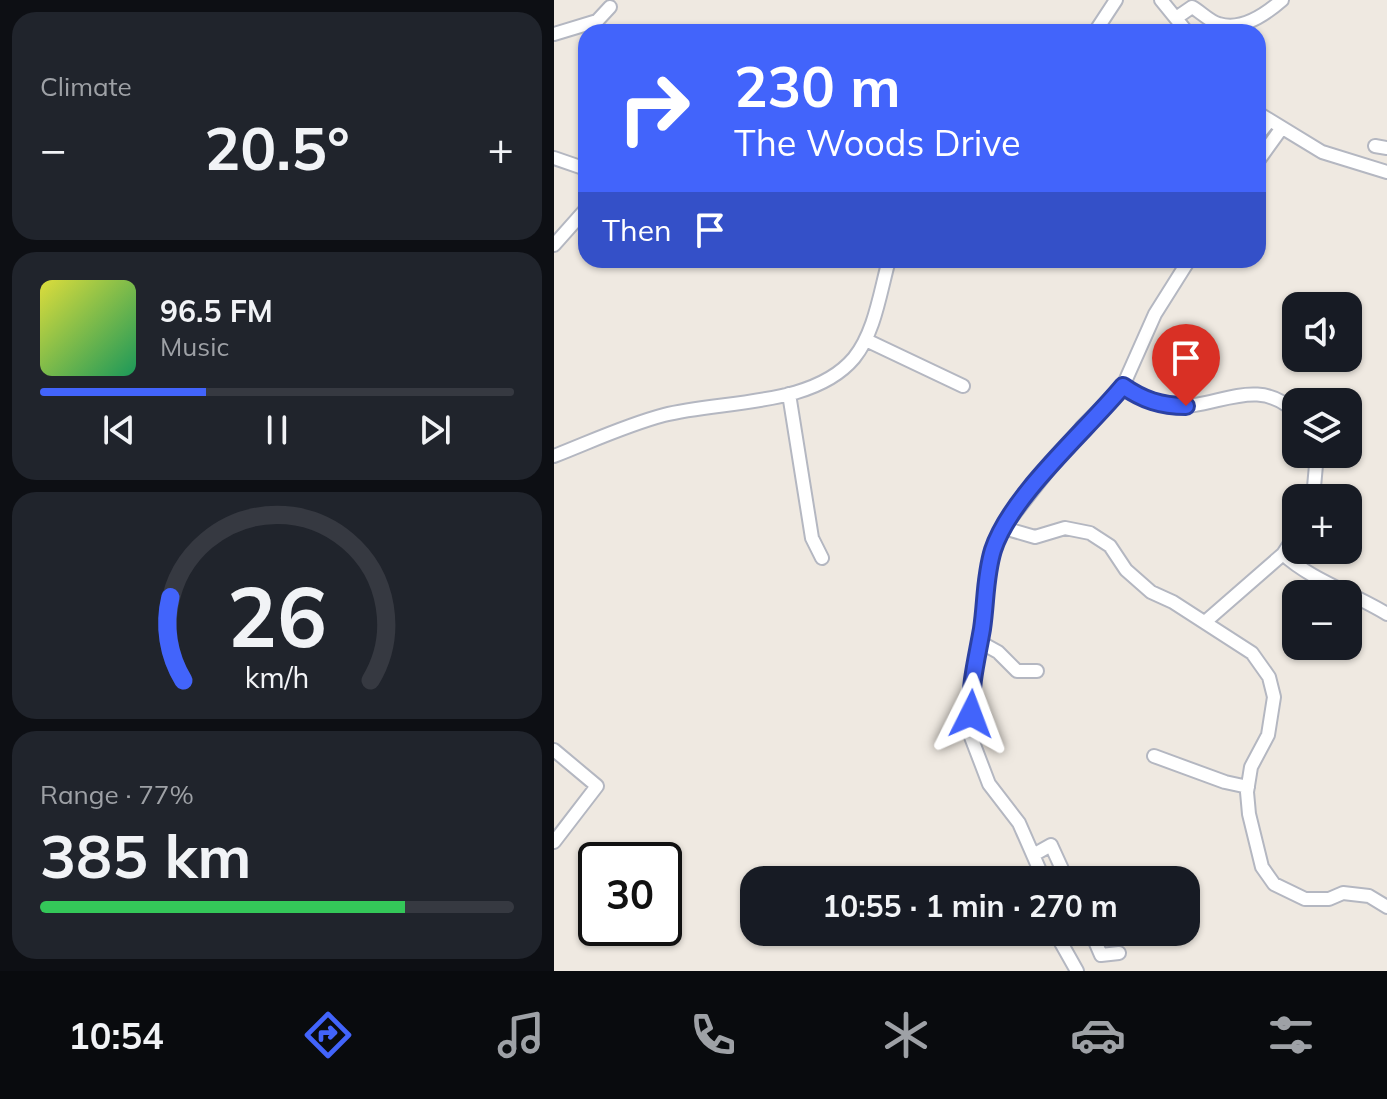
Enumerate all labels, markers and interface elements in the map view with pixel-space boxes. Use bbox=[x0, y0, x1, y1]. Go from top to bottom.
text: 230 m bbox=[734, 51, 901, 121]
icon: right bbox=[602, 56, 706, 160]
text: Climate bbox=[40, 70, 132, 103]
text: 20.5° bbox=[204, 110, 350, 185]
text: The Woods Drive bbox=[734, 120, 1021, 165]
text: − bbox=[40, 121, 66, 176]
text: + bbox=[488, 121, 514, 176]
icon: arrive bbox=[688, 208, 732, 252]
text: Then bbox=[602, 211, 672, 249]
text: 96.5 FM bbox=[160, 292, 273, 330]
map controls bbox=[1282, 292, 1362, 660]
button: sound bbox=[1282, 292, 1362, 372]
pin bbox=[1152, 324, 1220, 406]
text: Music bbox=[160, 330, 229, 363]
icon: arrive bbox=[1164, 336, 1208, 380]
button: layers bbox=[1282, 388, 1362, 468]
icon: previous bbox=[97, 408, 141, 452]
icon: pause bbox=[255, 408, 299, 452]
icon: next bbox=[413, 408, 457, 452]
button: + bbox=[1282, 484, 1362, 564]
text: 26 bbox=[227, 563, 327, 668]
button: − bbox=[1282, 580, 1362, 660]
text: km/h bbox=[245, 660, 309, 696]
position arrow bbox=[929, 672, 1013, 756]
text: Range · 77% bbox=[40, 778, 194, 811]
text: 385 km bbox=[40, 818, 252, 893]
speed limit sign: 30 bbox=[578, 842, 682, 946]
text: 10:55 · 1 min · 270 m bbox=[822, 887, 1118, 925]
icon: directions bbox=[300, 1007, 356, 1063]
icon: music bbox=[493, 1007, 549, 1063]
icon: phone bbox=[685, 1007, 741, 1063]
icon: climate bbox=[878, 1007, 934, 1063]
icon: car bbox=[1070, 1007, 1126, 1063]
icon: filters bbox=[1263, 1007, 1319, 1063]
text: 10:54 bbox=[68, 1013, 164, 1058]

